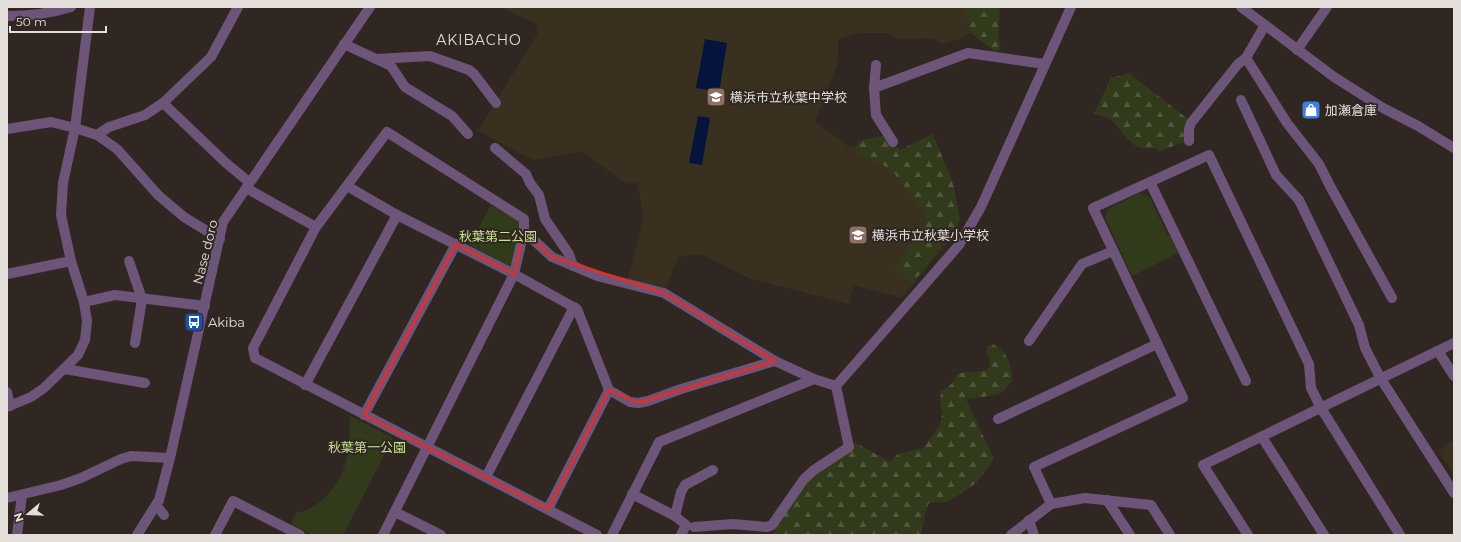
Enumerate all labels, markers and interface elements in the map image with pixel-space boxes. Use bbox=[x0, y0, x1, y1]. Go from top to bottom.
scale bar bbox=[10, 8, 106, 34]
text: 50 m bbox=[16, 14, 47, 29]
district label: AKIBACHO bbox=[436, 31, 522, 49]
school or university icon: 横浜市立秋葉中学校 bbox=[705, 86, 727, 108]
place label: 横浜市立秋葉中学校 bbox=[730, 89, 847, 105]
shop icon: 加瀬倉庫 bbox=[1300, 99, 1322, 121]
place label: 加瀬倉庫 bbox=[1325, 102, 1377, 118]
street label: Nase doro bbox=[189, 218, 221, 286]
school or university icon: 横浜市立秋葉小学校 bbox=[847, 224, 869, 246]
place label: 横浜市立秋葉小学校 bbox=[872, 227, 989, 243]
park label: 秋葉第二公園 bbox=[459, 228, 537, 244]
bus stop icon: Akiba bbox=[183, 311, 205, 333]
place label: Akiba bbox=[208, 314, 245, 330]
park label: 秋葉第一公園 bbox=[328, 439, 406, 455]
north arrow bbox=[8, 494, 48, 534]
text: N bbox=[10, 511, 27, 524]

